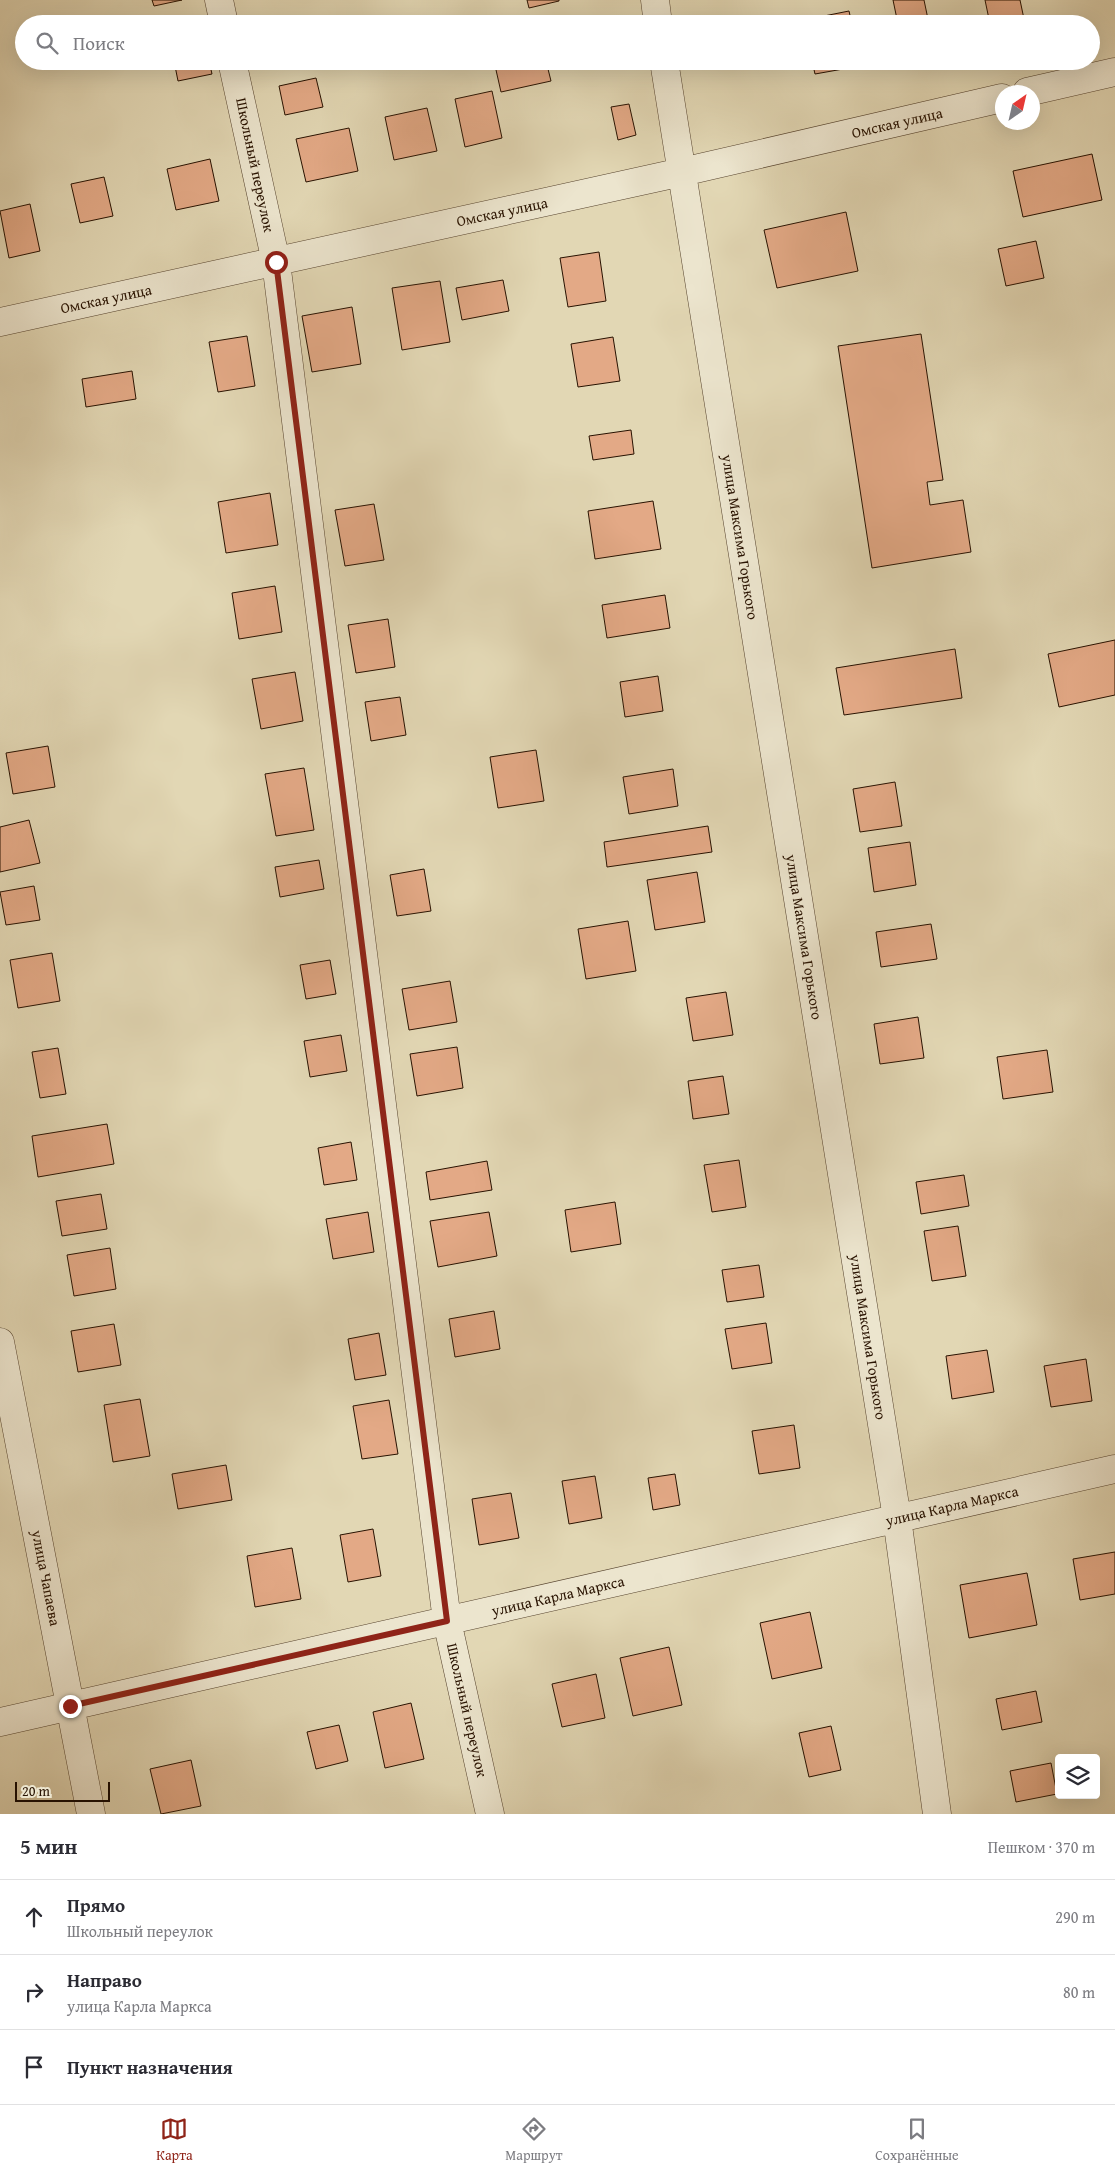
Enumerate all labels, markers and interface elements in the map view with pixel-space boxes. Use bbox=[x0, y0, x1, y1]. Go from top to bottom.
search box bbox=[15, 15, 1100, 70]
icon: search bbox=[33, 29, 61, 57]
text: Поиск bbox=[73, 29, 125, 57]
north arrow bbox=[995, 85, 1040, 130]
street label: Школьный переулок bbox=[231, 96, 280, 234]
street label: Омская улица bbox=[849, 102, 945, 143]
street label: Омская улица bbox=[454, 191, 550, 231]
route start bbox=[265, 251, 288, 274]
street label: Омская улица bbox=[58, 278, 154, 318]
street label: улица Максима Горького bbox=[717, 452, 764, 621]
street label: улица Максима Горького bbox=[781, 852, 828, 1021]
street label: улица Максима Горького bbox=[845, 1252, 892, 1421]
street label: улица Карла Маркса bbox=[882, 1480, 1021, 1531]
street label: улица Чапаева bbox=[27, 1527, 66, 1628]
street label: улица Карла Маркса bbox=[488, 1570, 627, 1621]
street label: Школьный переулок bbox=[442, 1641, 493, 1779]
route end bbox=[59, 1695, 82, 1718]
map controls bbox=[1055, 1754, 1100, 1799]
button: layers bbox=[1055, 1754, 1100, 1799]
scale bar bbox=[15, 1779, 110, 1802]
text: 20 m bbox=[22, 1781, 50, 1801]
text: 5 мин bbox=[20, 1831, 77, 1862]
text: Пешком · 370 m bbox=[988, 1835, 1095, 1859]
text: Прямо bbox=[67, 1891, 125, 1919]
icon: ahead bbox=[20, 1903, 48, 1931]
text: 290 m bbox=[1055, 1905, 1095, 1929]
text: Школьный переулок bbox=[67, 1919, 213, 1943]
text: Направо bbox=[67, 1966, 142, 1994]
icon: right bbox=[20, 1978, 48, 2006]
text: 80 m bbox=[1063, 1980, 1095, 2004]
text: улица Карла Маркса bbox=[67, 1994, 212, 2018]
icon: arrive bbox=[20, 2053, 48, 2081]
text: Пункт назначения bbox=[67, 2053, 233, 2081]
tab: Карта bbox=[156, 2115, 193, 2165]
tab: Маршрут bbox=[505, 2115, 563, 2165]
tab: Сохранённые bbox=[875, 2115, 959, 2165]

